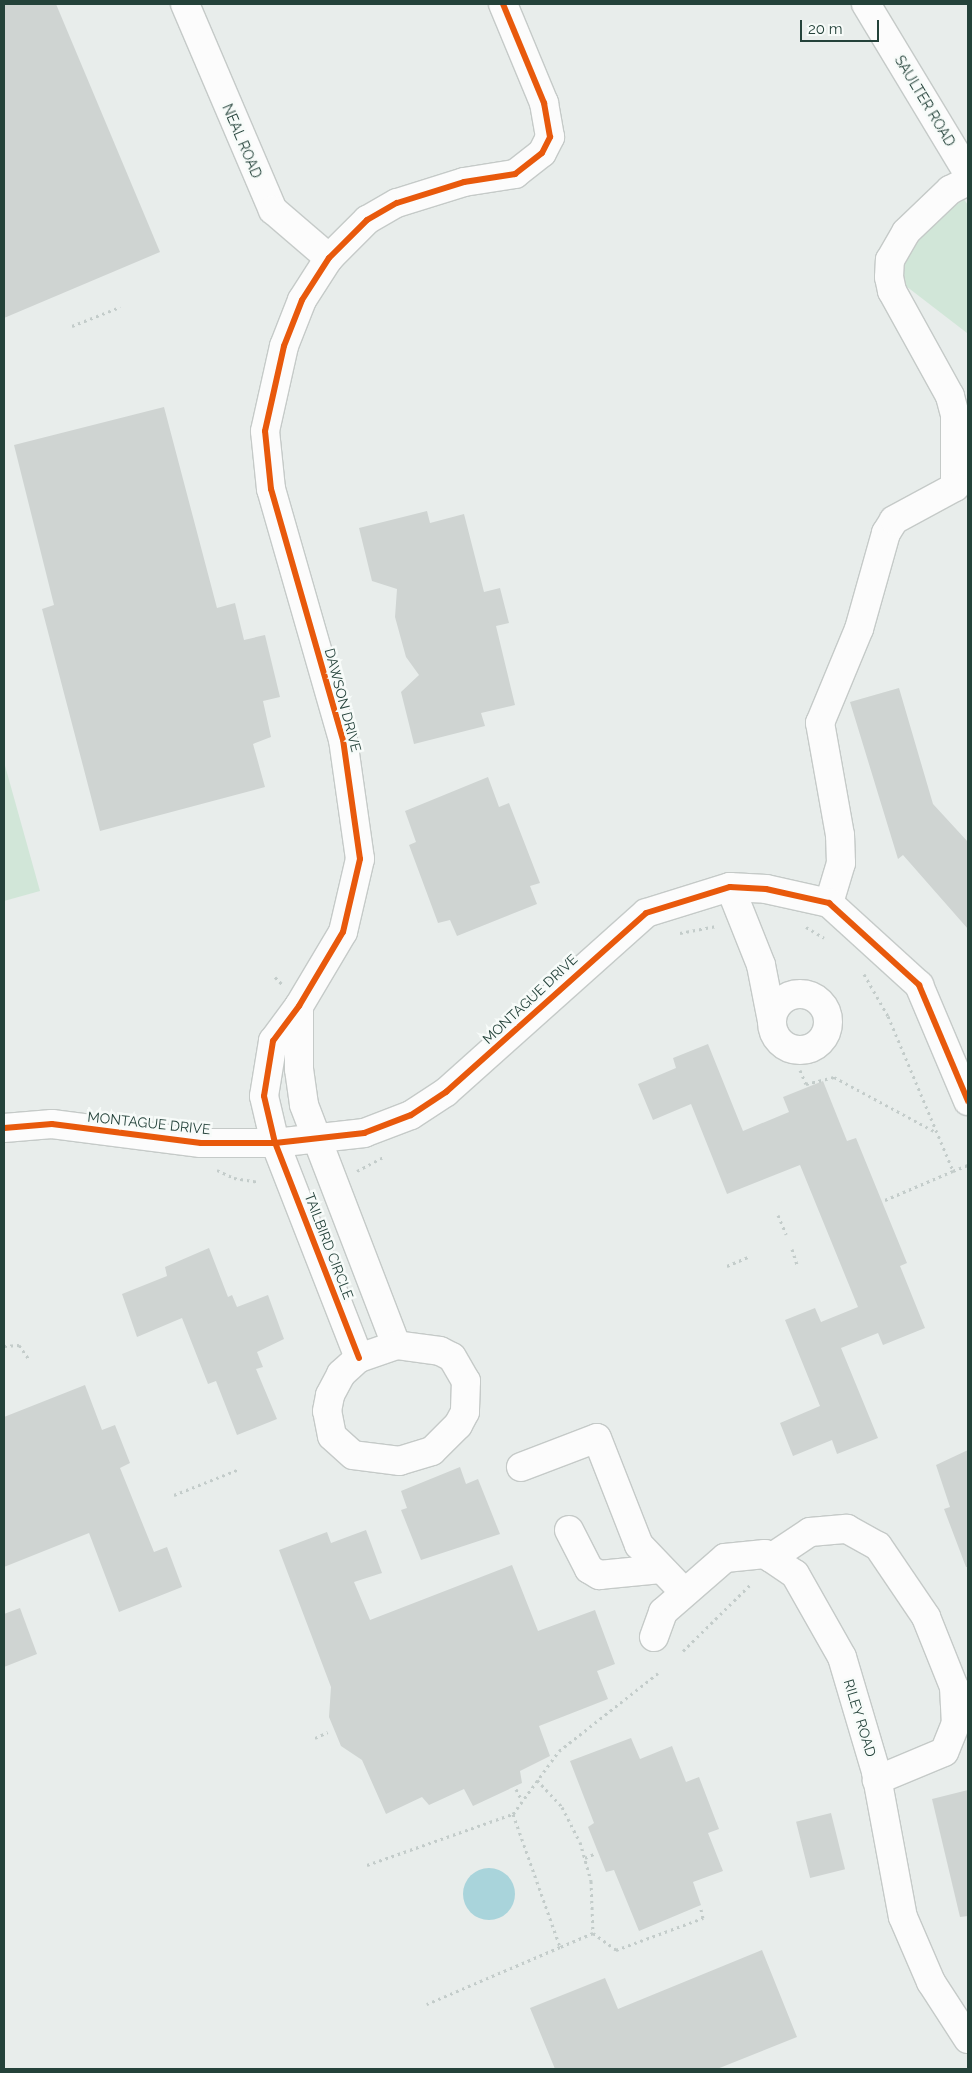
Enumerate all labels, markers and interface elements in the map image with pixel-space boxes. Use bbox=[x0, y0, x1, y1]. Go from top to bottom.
scale bar bbox=[802, 10, 881, 42]
text: 20 m bbox=[808, 20, 843, 38]
street label: SAULTER ROAD bbox=[891, 52, 959, 150]
street label: NEAL ROAD bbox=[219, 101, 265, 181]
street label: DAWSON DRIVE bbox=[321, 646, 365, 754]
street label: MONTAGUE DRIVE bbox=[479, 951, 581, 1047]
street label: MONTAGUE DRIVE bbox=[87, 1108, 211, 1138]
street label: TAILBIRD CIRCLE bbox=[301, 1190, 357, 1302]
street label: RILEY ROAD bbox=[840, 1677, 880, 1759]

